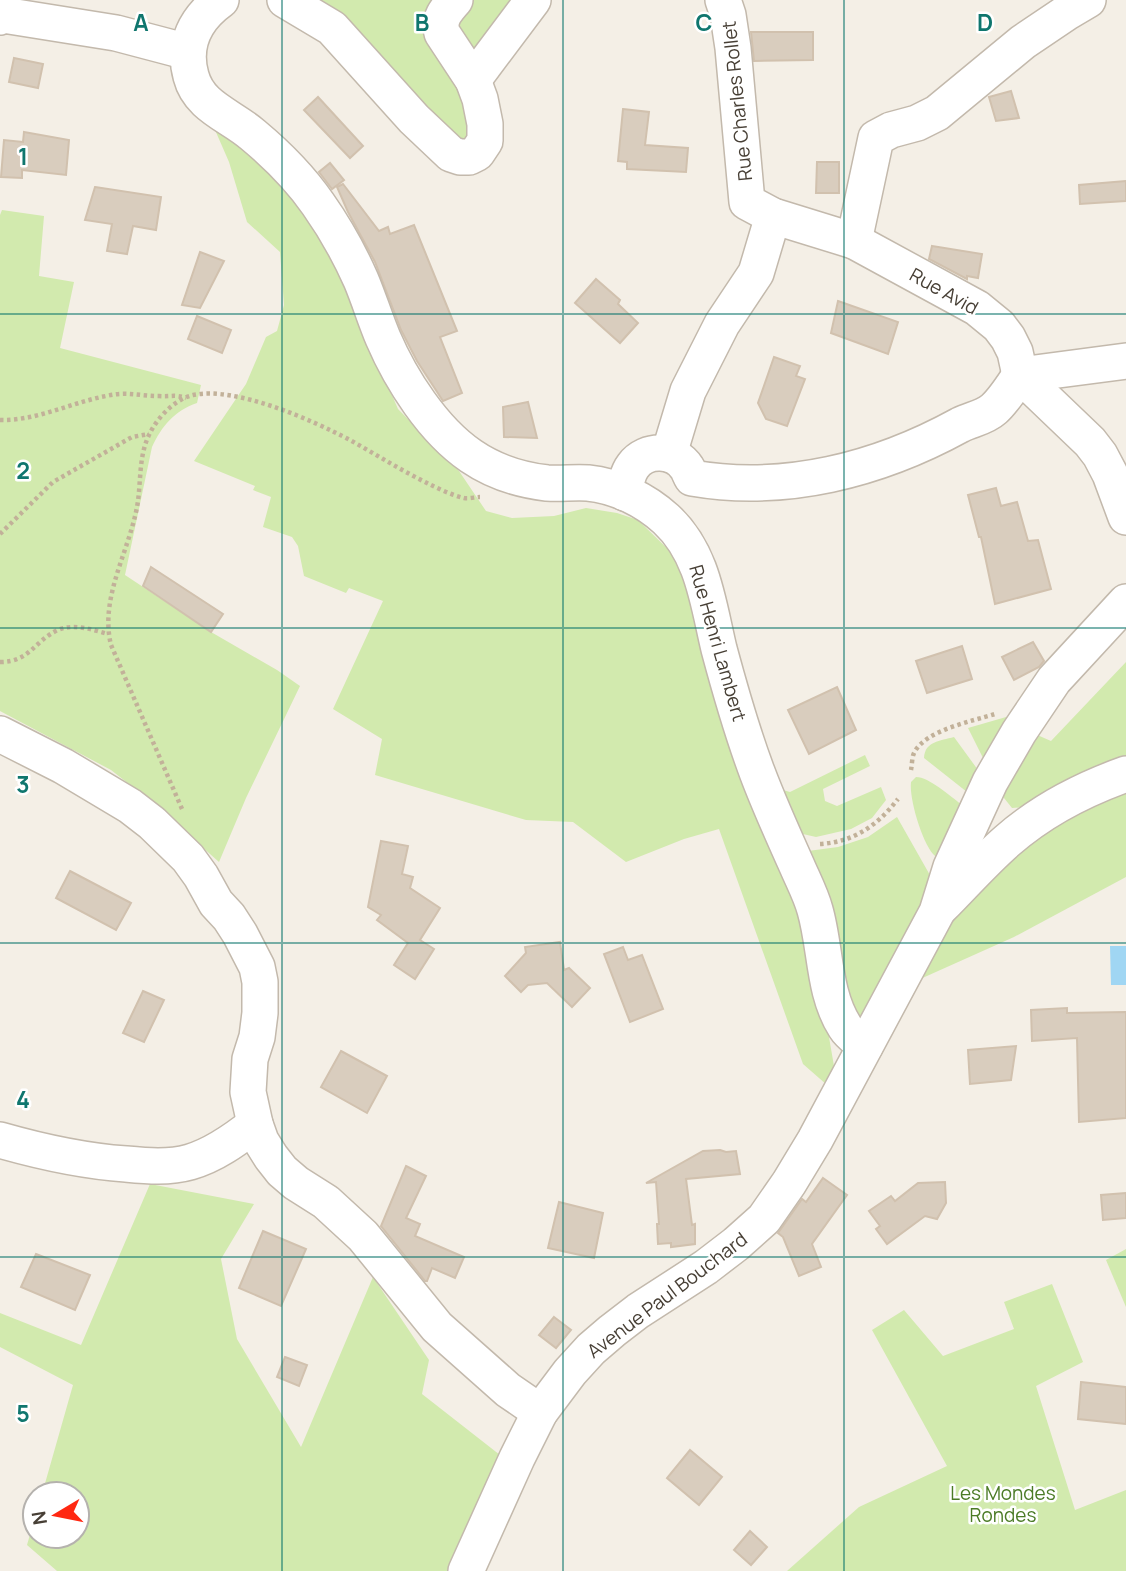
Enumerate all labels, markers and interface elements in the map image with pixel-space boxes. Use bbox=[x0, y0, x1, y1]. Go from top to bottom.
text: A bbox=[133, 6, 149, 38]
text: B bbox=[415, 6, 429, 38]
text: C bbox=[696, 6, 713, 38]
text: D bbox=[977, 6, 993, 38]
street label: Rue Charles Rollet bbox=[716, 20, 758, 182]
text: 1 bbox=[18, 140, 28, 172]
street label: Rue Avid bbox=[905, 261, 983, 321]
text: 2 bbox=[16, 454, 30, 486]
street label: Rue Henri Lambert bbox=[683, 562, 753, 724]
text: 3 bbox=[16, 768, 30, 800]
text: 4 bbox=[16, 1083, 30, 1115]
street label: Avenue Paul Bouchard bbox=[582, 1226, 752, 1364]
text: 5 bbox=[16, 1397, 30, 1429]
north arrow bbox=[21, 1480, 91, 1550]
park label: Les Mondes Rondes bbox=[950, 1480, 1056, 1528]
text: N bbox=[25, 1509, 53, 1527]

